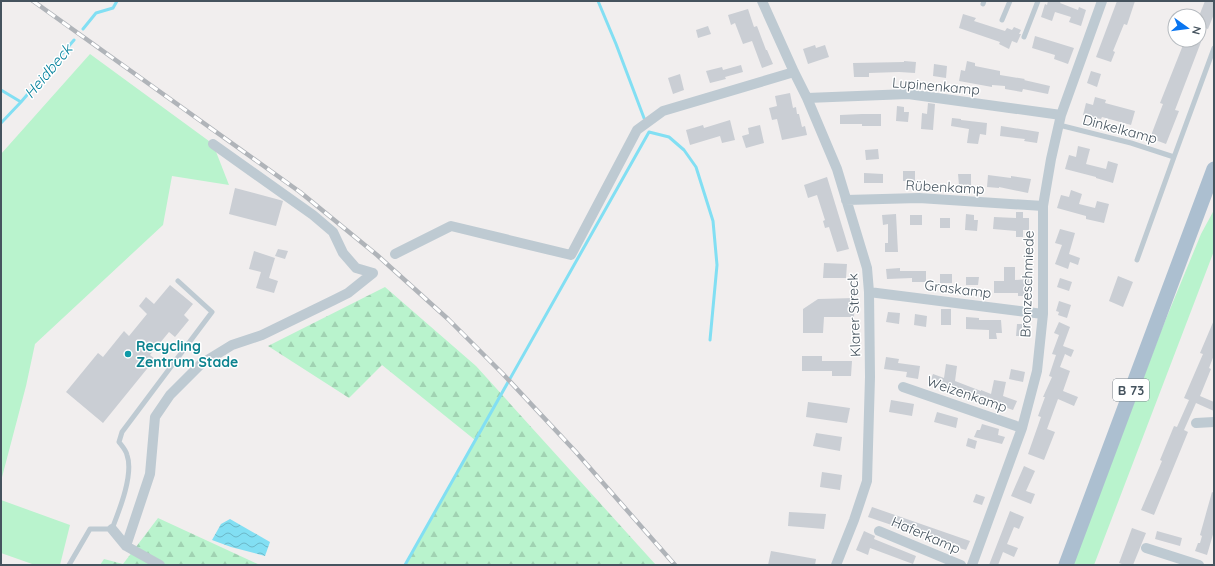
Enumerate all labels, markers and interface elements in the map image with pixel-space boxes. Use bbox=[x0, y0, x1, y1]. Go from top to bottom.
north arrow bbox=[1167, 8, 1207, 48]
text: N bbox=[1189, 25, 1204, 36]
water label: Heidbeck bbox=[20, 39, 77, 102]
street label: Lupinenkamp bbox=[891, 73, 981, 99]
street label: Dinkelkamp bbox=[1081, 110, 1159, 148]
street label: Rübenkamp bbox=[905, 176, 985, 198]
street label: Bronzeschmiede bbox=[1016, 230, 1038, 338]
street label: Klarer Streck bbox=[844, 273, 864, 357]
street label: Graskamp bbox=[924, 276, 992, 302]
place label: Recycling Zentrum Stade bbox=[136, 337, 238, 371]
marker: Recycling Zentrum Stade bbox=[123, 349, 133, 359]
street label: Weizenkamp bbox=[924, 372, 1010, 416]
road number: B 73 bbox=[1113, 379, 1149, 401]
street label: Haferkamp bbox=[889, 512, 963, 558]

